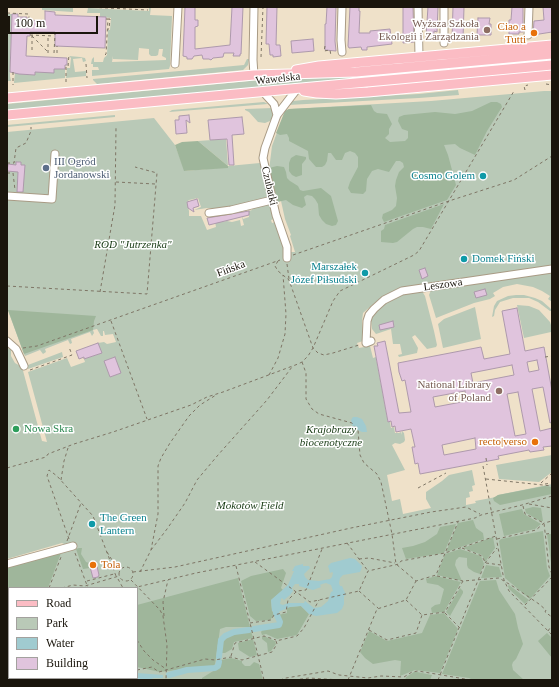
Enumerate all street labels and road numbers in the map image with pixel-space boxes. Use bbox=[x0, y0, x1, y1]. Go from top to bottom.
street label: Wawelska bbox=[255, 70, 301, 88]
street label: Czubatki bbox=[258, 165, 280, 207]
street label: Fińska bbox=[215, 258, 247, 280]
street label: Leszowa bbox=[423, 276, 463, 294]

